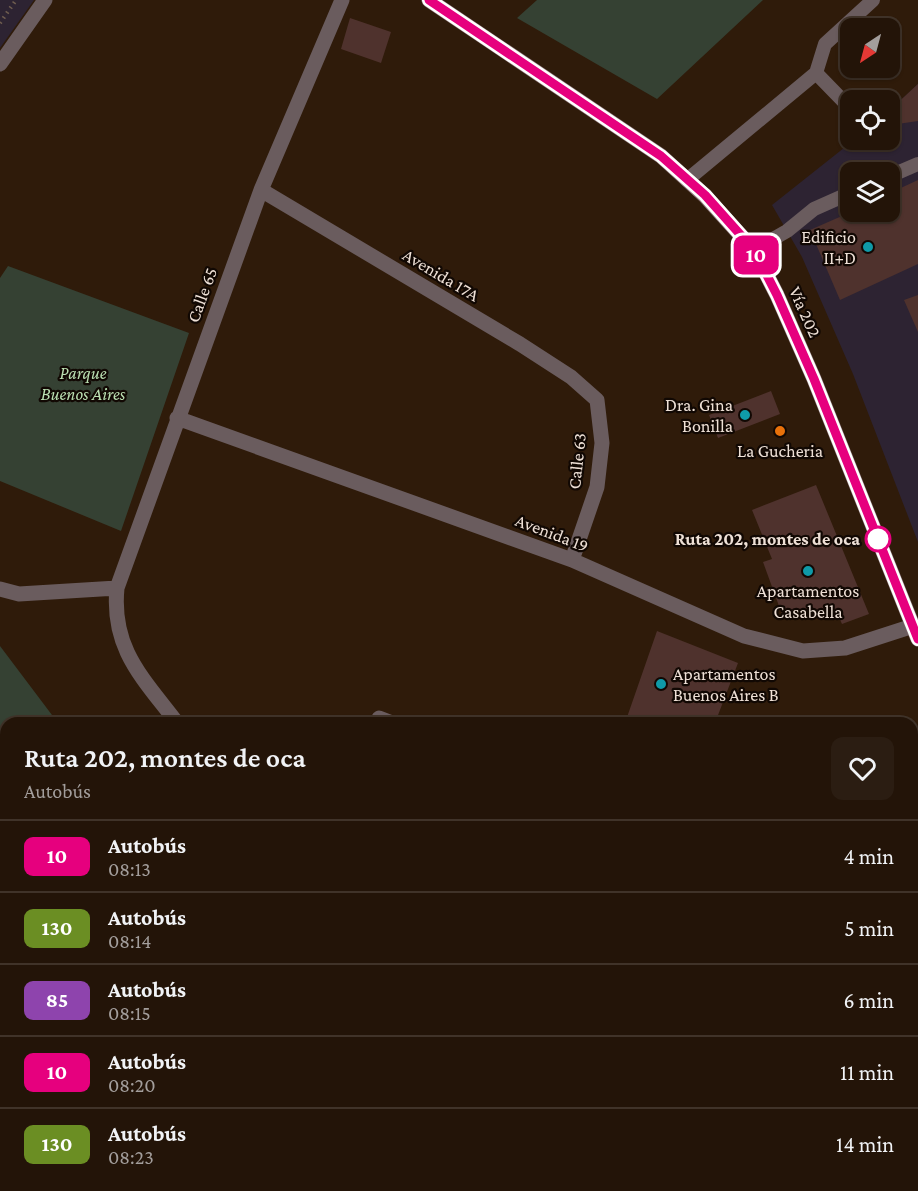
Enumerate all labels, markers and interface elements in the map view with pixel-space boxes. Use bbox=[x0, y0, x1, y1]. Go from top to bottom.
north arrow bbox=[840, 18, 900, 78]
map controls bbox=[840, 18, 900, 222]
button: locate bbox=[840, 90, 900, 150]
button: layers bbox=[840, 162, 900, 222]
place label: Edificio II+D bbox=[801, 227, 856, 268]
line badge: 10 bbox=[729, 236, 783, 274]
marker: Edificio II+D bbox=[861, 240, 875, 254]
text: 10 bbox=[746, 243, 766, 267]
street label: Avenida 17A bbox=[399, 244, 483, 306]
street label: Calle 65 bbox=[183, 265, 221, 325]
street label: Vía 202 bbox=[785, 283, 825, 341]
park label: Parque Buenos Aires bbox=[41, 363, 126, 404]
place label: Dra. Gina Bonilla bbox=[665, 395, 733, 436]
marker: Dra. Gina Bonilla bbox=[738, 408, 752, 422]
marker: La Gucheria bbox=[773, 424, 787, 438]
street label: Calle 63 bbox=[564, 432, 590, 490]
place label: La Gucheria bbox=[737, 441, 823, 461]
street label: Avenida 19 bbox=[513, 510, 591, 556]
marker: Ruta 202, montes de oca bbox=[865, 526, 891, 552]
place label: Ruta 202, montes de oca bbox=[675, 529, 860, 549]
marker: Apartamentos Casabella bbox=[801, 564, 815, 578]
place label: Apartamentos Casabella bbox=[757, 581, 859, 622]
place label: Apartamentos Buenos Aires B bbox=[673, 664, 779, 705]
marker: Apartamentos Buenos Aires B bbox=[654, 677, 668, 691]
button: heart bbox=[831, 737, 894, 800]
text: Ruta 202, montes de oca bbox=[24, 742, 306, 773]
text: Autobús bbox=[24, 780, 91, 802]
text: Autobús bbox=[108, 833, 186, 858]
text: 10 bbox=[47, 844, 67, 868]
text: 4 min bbox=[843, 844, 894, 869]
text: 08:13 bbox=[108, 858, 151, 880]
text: Autobús bbox=[108, 905, 186, 930]
text: 130 bbox=[42, 916, 72, 940]
text: 5 min bbox=[844, 916, 894, 941]
text: 08:14 bbox=[108, 930, 152, 952]
text: Autobús bbox=[108, 977, 186, 1002]
text: 85 bbox=[46, 988, 68, 1012]
text: 6 min bbox=[843, 988, 894, 1013]
text: 08:15 bbox=[108, 1002, 151, 1024]
text: Autobús bbox=[108, 1049, 186, 1074]
text: 10 bbox=[47, 1060, 67, 1084]
text: 11 min bbox=[840, 1060, 894, 1085]
text: 08:20 bbox=[108, 1074, 155, 1096]
text: Autobús bbox=[108, 1121, 186, 1146]
text: 130 bbox=[42, 1132, 72, 1156]
text: 14 min bbox=[836, 1132, 894, 1157]
text: 08:23 bbox=[108, 1146, 154, 1168]

